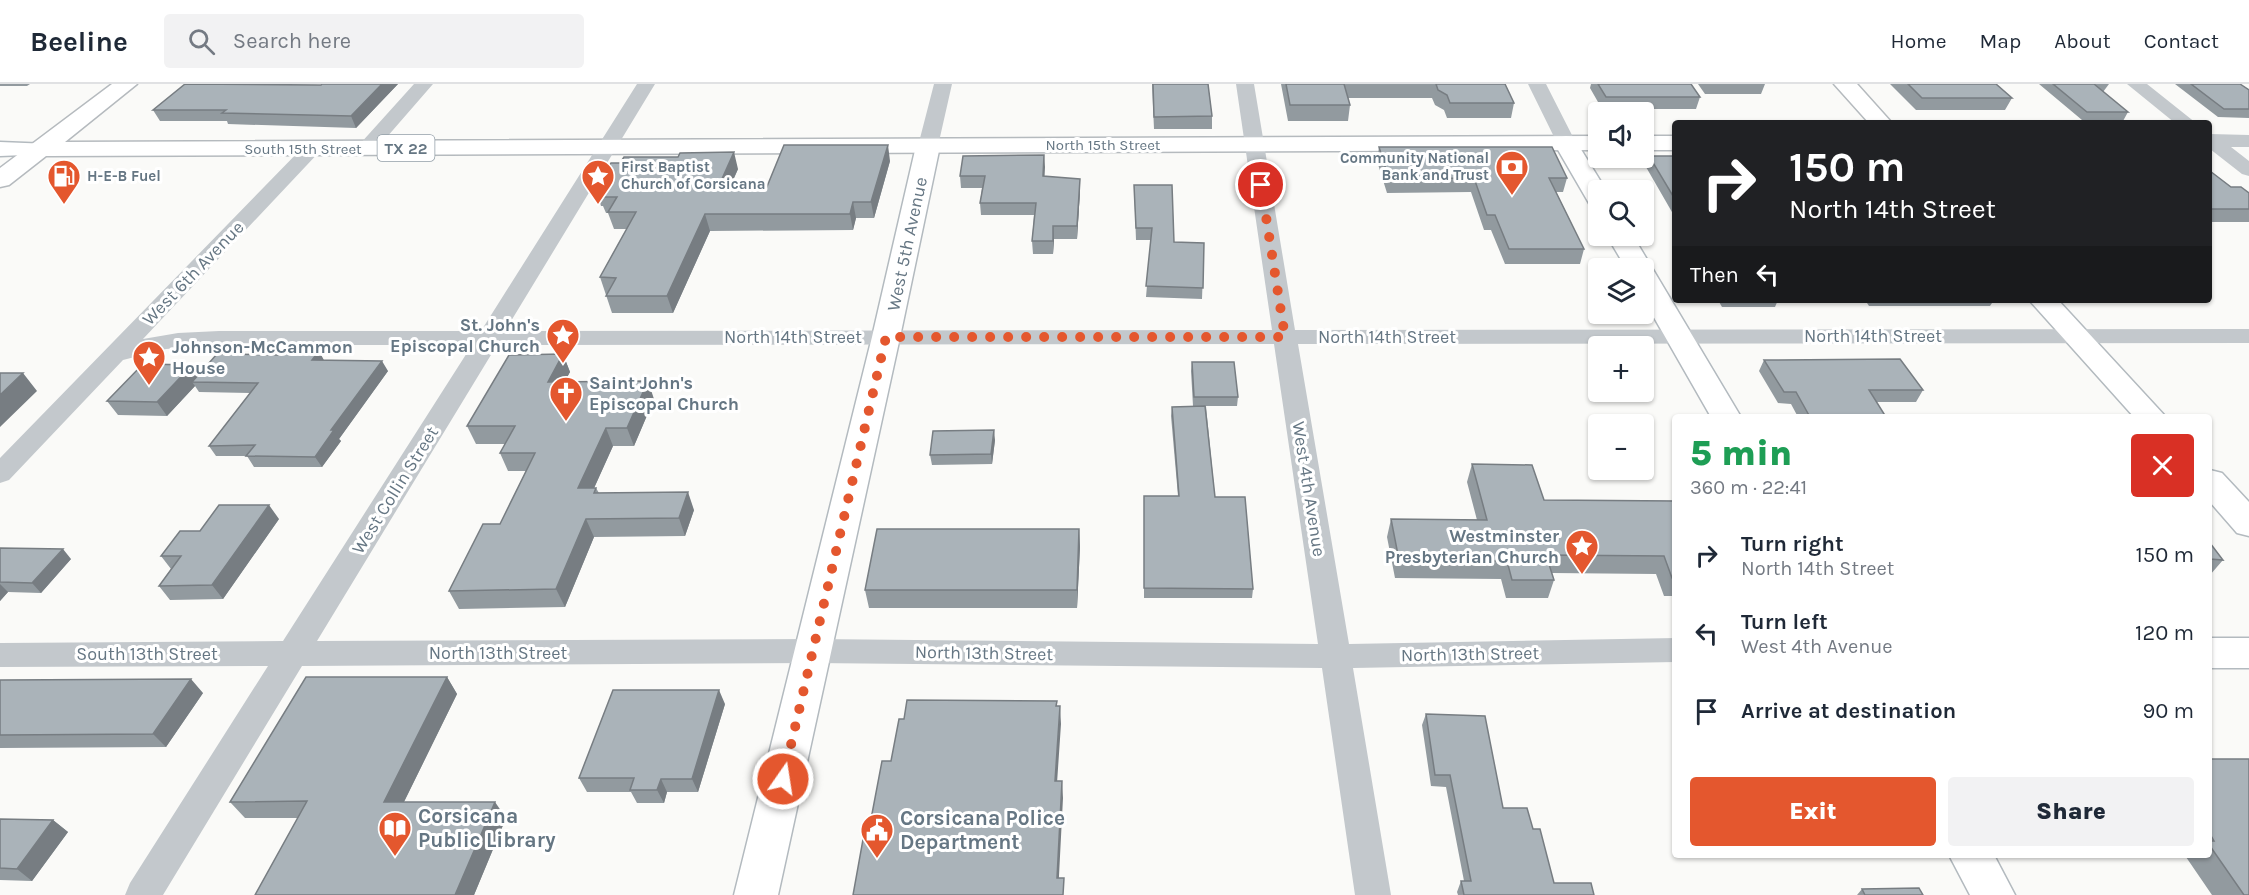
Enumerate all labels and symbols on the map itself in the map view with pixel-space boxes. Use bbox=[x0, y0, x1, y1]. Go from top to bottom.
road number: TX 22 bbox=[378, 135, 434, 161]
street label: North 15th Street bbox=[1046, 136, 1161, 154]
street label: South 15th Street bbox=[244, 140, 362, 158]
place label: Community National Bank and Trust bbox=[1340, 149, 1489, 184]
bank icon: Community National Bank and Trust bbox=[1494, 149, 1530, 196]
fuel station icon: H-E-B Fuel bbox=[46, 158, 82, 205]
place icon: First Baptist Church of Corsicana bbox=[580, 158, 616, 205]
place label: First Baptist Church of Corsicana bbox=[621, 158, 766, 193]
pin bbox=[1235, 159, 1286, 210]
place label: H-E-B Fuel bbox=[87, 167, 161, 185]
street label: West 5th Avenue bbox=[882, 175, 932, 313]
street label: West 6th Avenue bbox=[138, 216, 248, 330]
place label: St. John's Episcopal Church bbox=[390, 314, 540, 357]
place icon: St. John's Episcopal Church bbox=[545, 317, 581, 364]
street label: North 14th Street bbox=[1804, 325, 1942, 347]
street label: North 14th Street bbox=[724, 326, 862, 348]
street label: North 14th Street bbox=[1318, 326, 1456, 348]
place label: Johnson-McCammon House bbox=[172, 336, 353, 379]
place icon: Johnson-McCammon House bbox=[131, 339, 167, 386]
place label: Saint John's Episcopal Church bbox=[589, 372, 739, 415]
church icon: Saint John's Episcopal Church bbox=[548, 375, 584, 422]
street label: West 4th Avenue bbox=[1287, 420, 1331, 558]
street label: West Collin Street bbox=[347, 422, 443, 558]
place label: Westminster Presbyterian Church bbox=[1385, 525, 1559, 568]
place icon: Westminster Presbyterian Church bbox=[1564, 528, 1600, 575]
street label: North 13th Street bbox=[915, 641, 1054, 665]
street label: North 13th Street bbox=[429, 642, 567, 664]
street label: North 13th Street bbox=[1401, 642, 1540, 666]
street label: South 13th Street bbox=[76, 643, 218, 665]
position arrow bbox=[751, 747, 815, 811]
place label: Corsicana Public Library bbox=[418, 804, 556, 852]
place label: Corsicana Police Department bbox=[900, 806, 1065, 854]
library icon: Corsicana Public Library bbox=[377, 810, 413, 857]
public building icon: Corsicana Police Department bbox=[859, 812, 895, 859]

